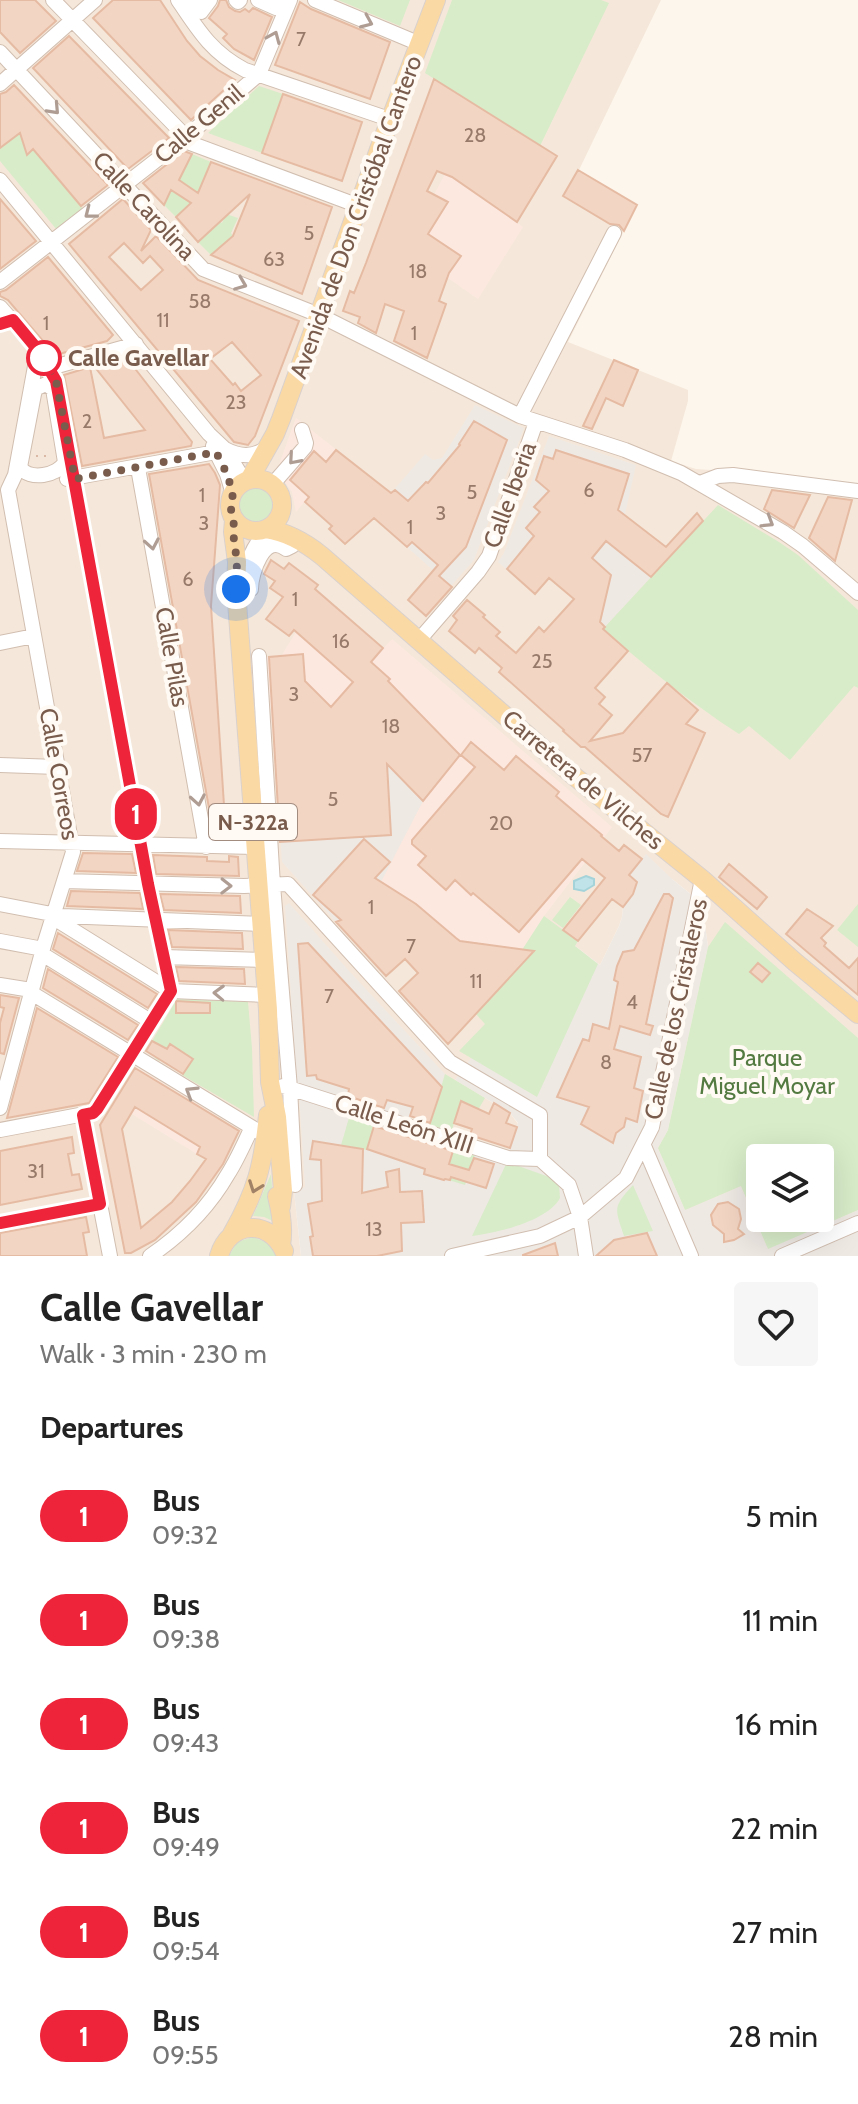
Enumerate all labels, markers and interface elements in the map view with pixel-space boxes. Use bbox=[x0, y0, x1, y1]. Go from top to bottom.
one-way arrow bbox=[359, 12, 373, 29]
house number: 7 bbox=[296, 27, 306, 51]
one-way arrow bbox=[265, 31, 281, 45]
street label: Avenida de Don Cristóbal Cantero bbox=[284, 51, 428, 382]
street label: Calle Genil bbox=[148, 78, 249, 169]
one-way arrow bbox=[44, 100, 59, 114]
house number: 28 bbox=[464, 123, 486, 147]
street label: Calle Carolina bbox=[87, 145, 202, 266]
one-way arrow bbox=[85, 203, 99, 218]
house number: 5 bbox=[304, 221, 314, 245]
house number: 63 bbox=[263, 247, 285, 271]
house number: 18 bbox=[409, 259, 427, 283]
one-way arrow bbox=[233, 275, 247, 291]
house number: 58 bbox=[189, 289, 211, 313]
house number: 11 bbox=[156, 308, 170, 332]
house number: 1 bbox=[43, 311, 49, 335]
house number: 1 bbox=[411, 321, 417, 345]
marker: Calle Gavellar bbox=[27, 341, 61, 375]
place label: Calle Gavellar bbox=[68, 343, 209, 372]
house number: 23 bbox=[225, 390, 247, 414]
house number: 2 bbox=[82, 409, 92, 433]
street label: Calle Iberia bbox=[477, 437, 542, 552]
one-way arrow bbox=[290, 450, 304, 465]
house number: 6 bbox=[583, 478, 595, 502]
house number: 5 bbox=[467, 480, 477, 504]
house number: 1 bbox=[199, 483, 205, 507]
house number: 3 bbox=[436, 501, 446, 525]
house number: 3 bbox=[199, 511, 209, 535]
one-way arrow bbox=[759, 513, 774, 528]
house number: 1 bbox=[407, 515, 413, 539]
one-way arrow bbox=[142, 538, 159, 551]
house number: 6 bbox=[182, 567, 194, 591]
your location bbox=[216, 569, 256, 609]
house number: 1 bbox=[292, 587, 298, 611]
street label: Calle Pilas bbox=[149, 605, 196, 709]
house number: 16 bbox=[332, 629, 350, 653]
house number: 25 bbox=[531, 649, 553, 673]
house number: 3 bbox=[289, 682, 299, 706]
street label: Carretera de Vilches bbox=[497, 704, 670, 856]
street label: Calle Correos bbox=[34, 706, 85, 842]
house number: 18 bbox=[382, 714, 400, 738]
house number: 57 bbox=[632, 743, 652, 767]
house number: 5 bbox=[328, 787, 338, 811]
line badge: 1 bbox=[110, 788, 162, 840]
one-way arrow bbox=[188, 793, 205, 807]
text: 1 bbox=[131, 797, 141, 831]
road number: N-322a bbox=[209, 804, 297, 840]
house number: 20 bbox=[489, 811, 513, 835]
one-way arrow bbox=[220, 877, 233, 894]
house number: 1 bbox=[368, 895, 374, 919]
street label: Calle de los Cristaleros bbox=[638, 896, 713, 1122]
house number: 7 bbox=[406, 934, 416, 958]
house number: 11 bbox=[469, 969, 483, 993]
house number: 7 bbox=[324, 984, 334, 1008]
one-way arrow bbox=[212, 985, 225, 1002]
house number: 4 bbox=[626, 990, 638, 1014]
park label: Parque Miguel Moyar bbox=[699, 1043, 835, 1100]
house number: 8 bbox=[600, 1050, 612, 1074]
one-way arrow bbox=[186, 1086, 200, 1101]
street label: Calle León XIII bbox=[331, 1088, 477, 1160]
map controls bbox=[746, 1144, 834, 1232]
button: layers bbox=[746, 1144, 834, 1232]
house number: 31 bbox=[27, 1159, 45, 1183]
one-way arrow bbox=[248, 1179, 265, 1193]
house number: 13 bbox=[365, 1217, 383, 1241]
button: heart bbox=[734, 1282, 818, 1366]
text: Calle Gavellar bbox=[40, 1284, 263, 1331]
text: Walk · 3 min · 230 m bbox=[40, 1338, 267, 1370]
text: Departures bbox=[40, 1409, 184, 1446]
text: Bus bbox=[152, 1482, 200, 1519]
text: 5 min bbox=[746, 1498, 818, 1535]
text: 1 bbox=[79, 1499, 89, 1533]
text: 09:32 bbox=[152, 1519, 218, 1551]
text: Bus bbox=[152, 1586, 200, 1623]
text: 11 min bbox=[742, 1602, 818, 1639]
text: 1 bbox=[79, 1603, 89, 1637]
text: 09:38 bbox=[152, 1623, 220, 1655]
text: Bus bbox=[152, 1690, 200, 1727]
text: 16 min bbox=[735, 1706, 818, 1743]
text: 1 bbox=[79, 1707, 89, 1741]
text: 09:43 bbox=[152, 1727, 219, 1759]
text: Bus bbox=[152, 1794, 200, 1831]
text: 22 min bbox=[730, 1810, 818, 1847]
text: 1 bbox=[79, 1811, 89, 1845]
text: 09:49 bbox=[152, 1831, 220, 1863]
text: Bus bbox=[152, 1898, 200, 1935]
text: 27 min bbox=[731, 1914, 818, 1951]
text: 1 bbox=[79, 1915, 89, 1949]
text: 09:54 bbox=[152, 1935, 219, 1967]
text: Bus bbox=[152, 2002, 200, 2039]
text: 28 min bbox=[728, 2018, 818, 2055]
text: 1 bbox=[79, 2019, 89, 2053]
text: 09:55 bbox=[152, 2039, 218, 2071]

